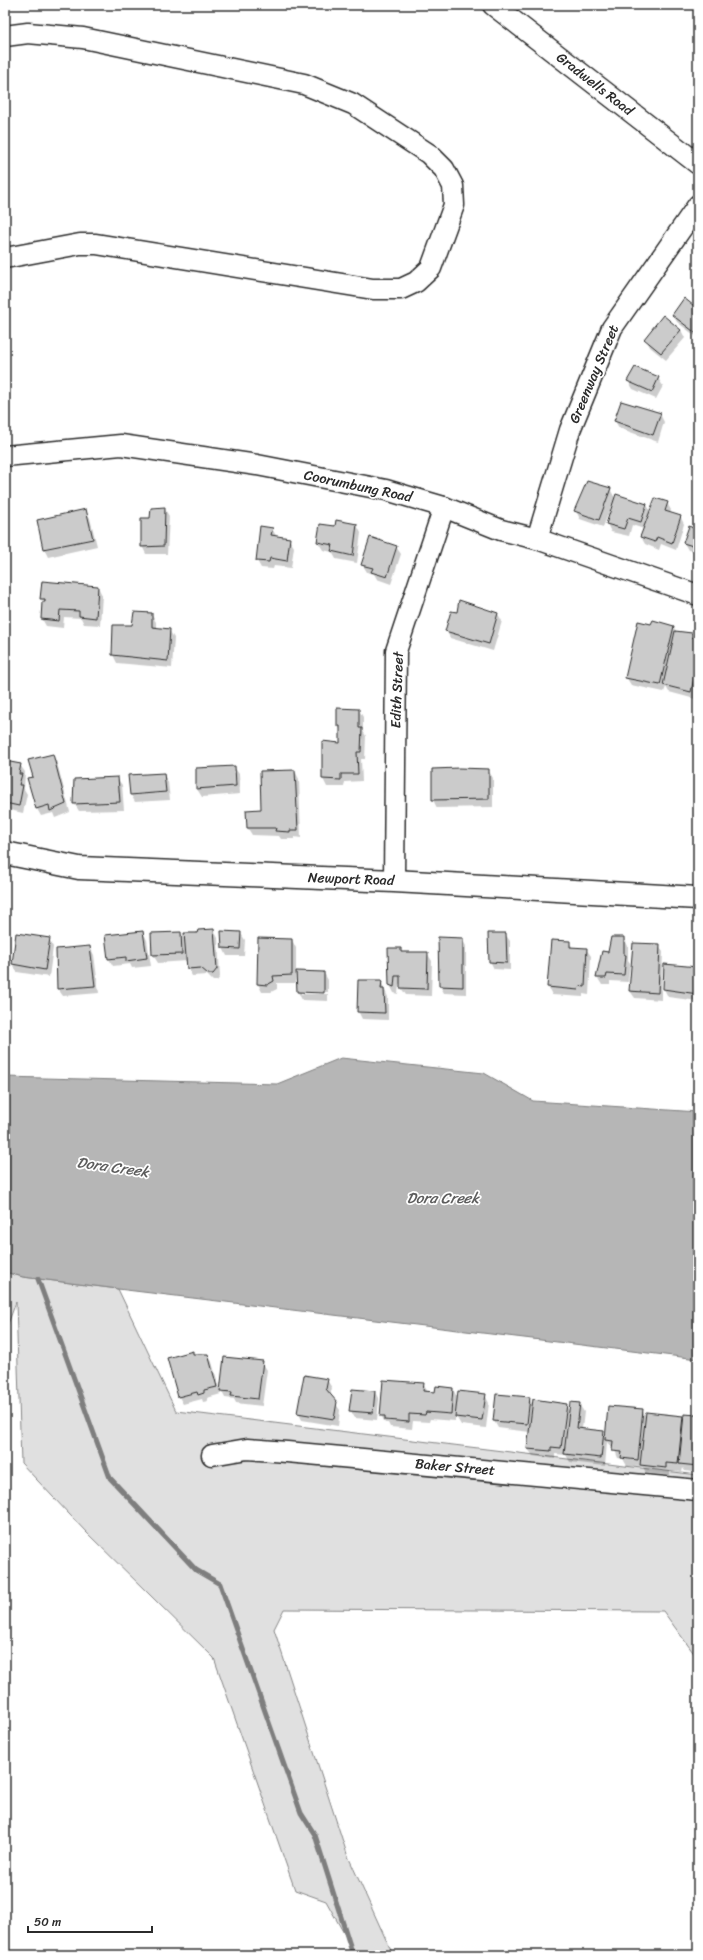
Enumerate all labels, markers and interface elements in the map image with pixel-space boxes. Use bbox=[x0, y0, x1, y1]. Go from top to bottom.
street label: Gradwells Road bbox=[551, 46, 641, 123]
street label: Greenway Street bbox=[562, 321, 626, 427]
street label: Coorumbung Road bbox=[301, 462, 416, 510]
street label: Edith Street bbox=[383, 650, 411, 729]
street label: Newport Road bbox=[307, 865, 396, 893]
water label: Dora Creek bbox=[75, 1149, 152, 1185]
water label: Dora Creek bbox=[407, 1185, 480, 1211]
street label: Baker Street bbox=[414, 1451, 496, 1483]
scale bar bbox=[28, 1908, 152, 1934]
text: 50 m bbox=[34, 1911, 61, 1933]

